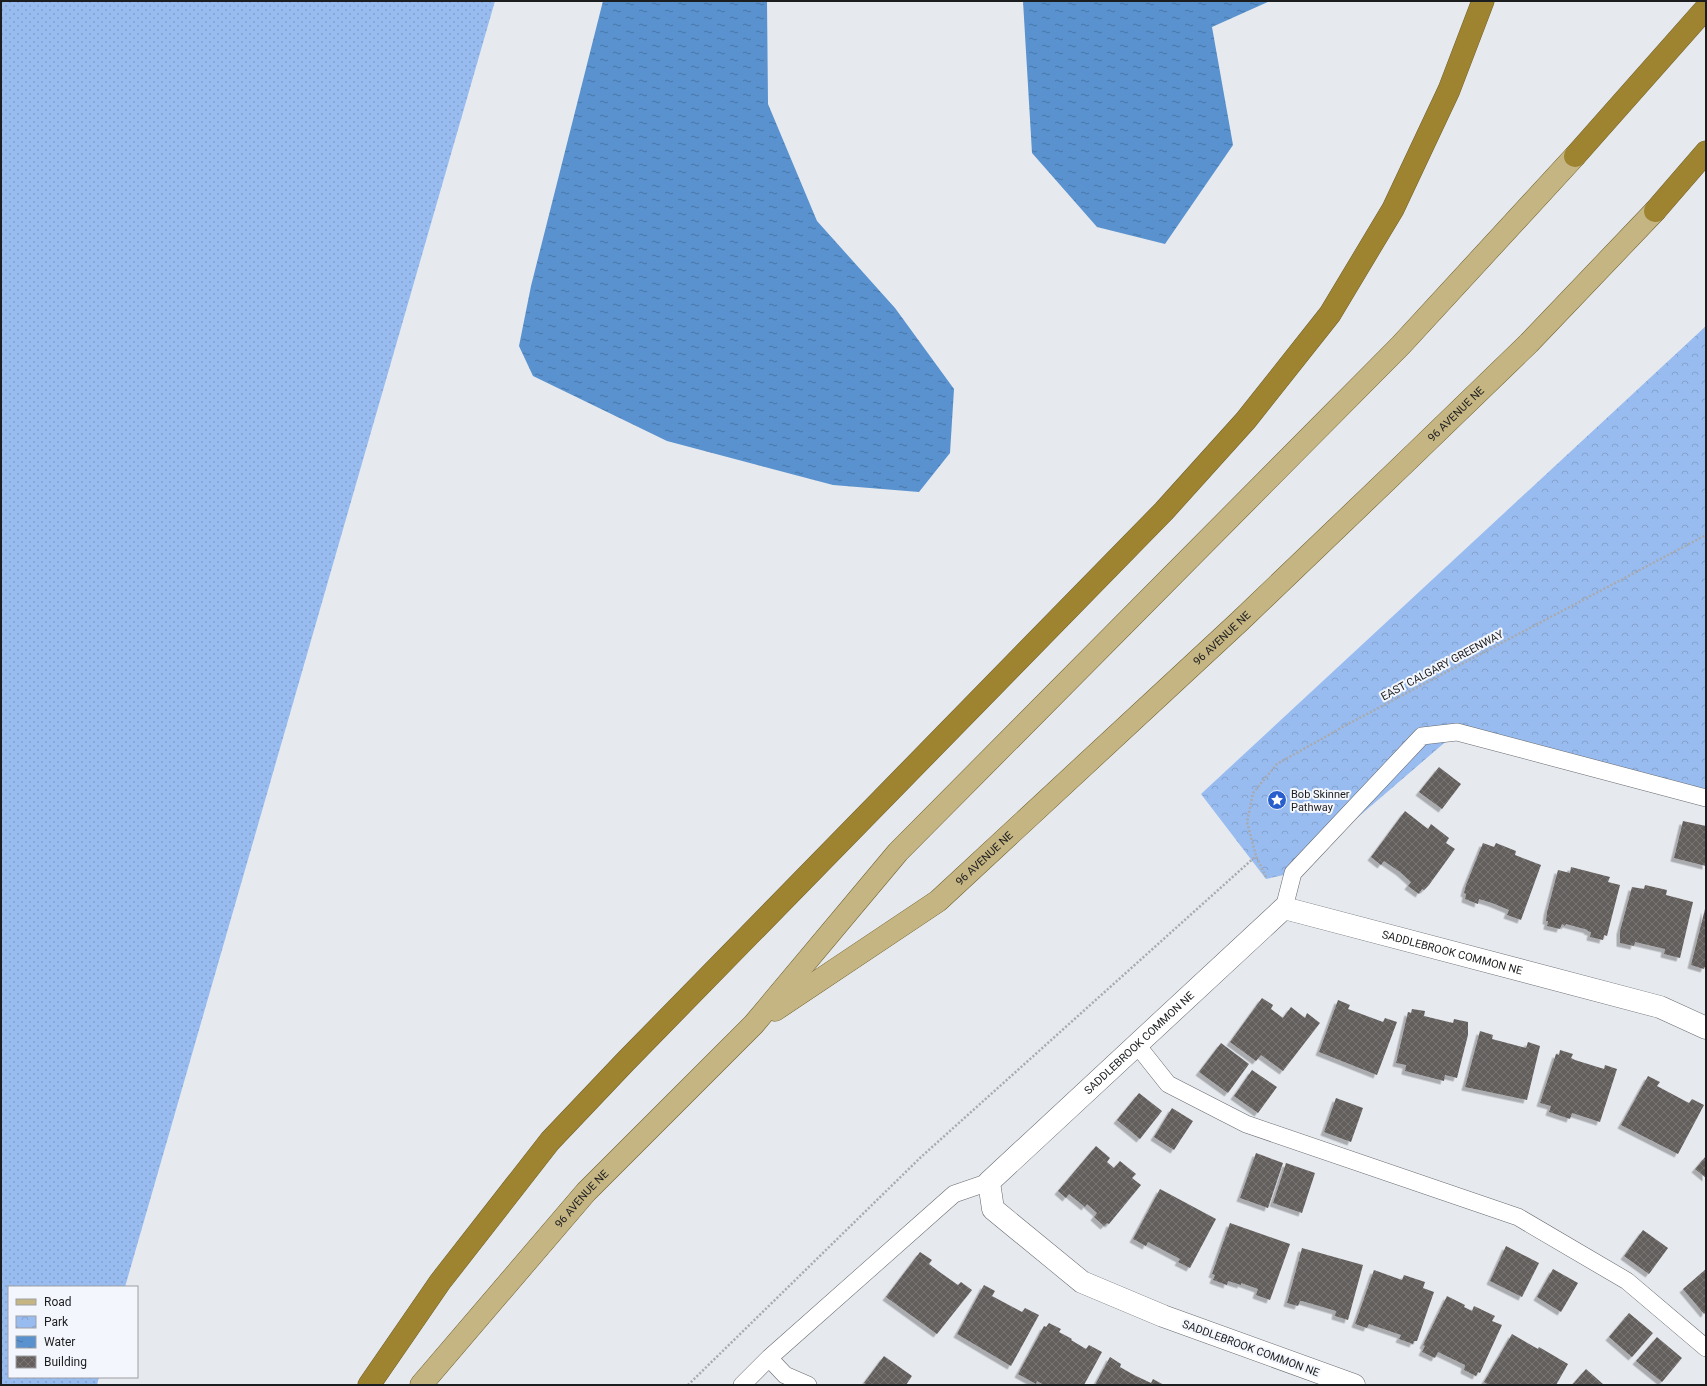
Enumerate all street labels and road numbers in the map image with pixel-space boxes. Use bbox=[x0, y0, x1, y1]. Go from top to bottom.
street label: 96 AVENUE NE bbox=[1425, 384, 1487, 444]
street label: 96 AVENUE NE bbox=[1191, 609, 1253, 668]
street label: EAST CALGARY GREENWAY bbox=[1379, 627, 1506, 703]
street label: 96 AVENUE NE bbox=[953, 829, 1016, 888]
street label: SADDLEBROOK COMMON NE bbox=[1380, 928, 1524, 978]
street label: SADDLEBROOK COMMON NE bbox=[1082, 989, 1197, 1097]
street label: 96 AVENUE NE bbox=[553, 1167, 611, 1230]
street label: SADDLEBROOK COMMON NE bbox=[1181, 1318, 1321, 1379]

